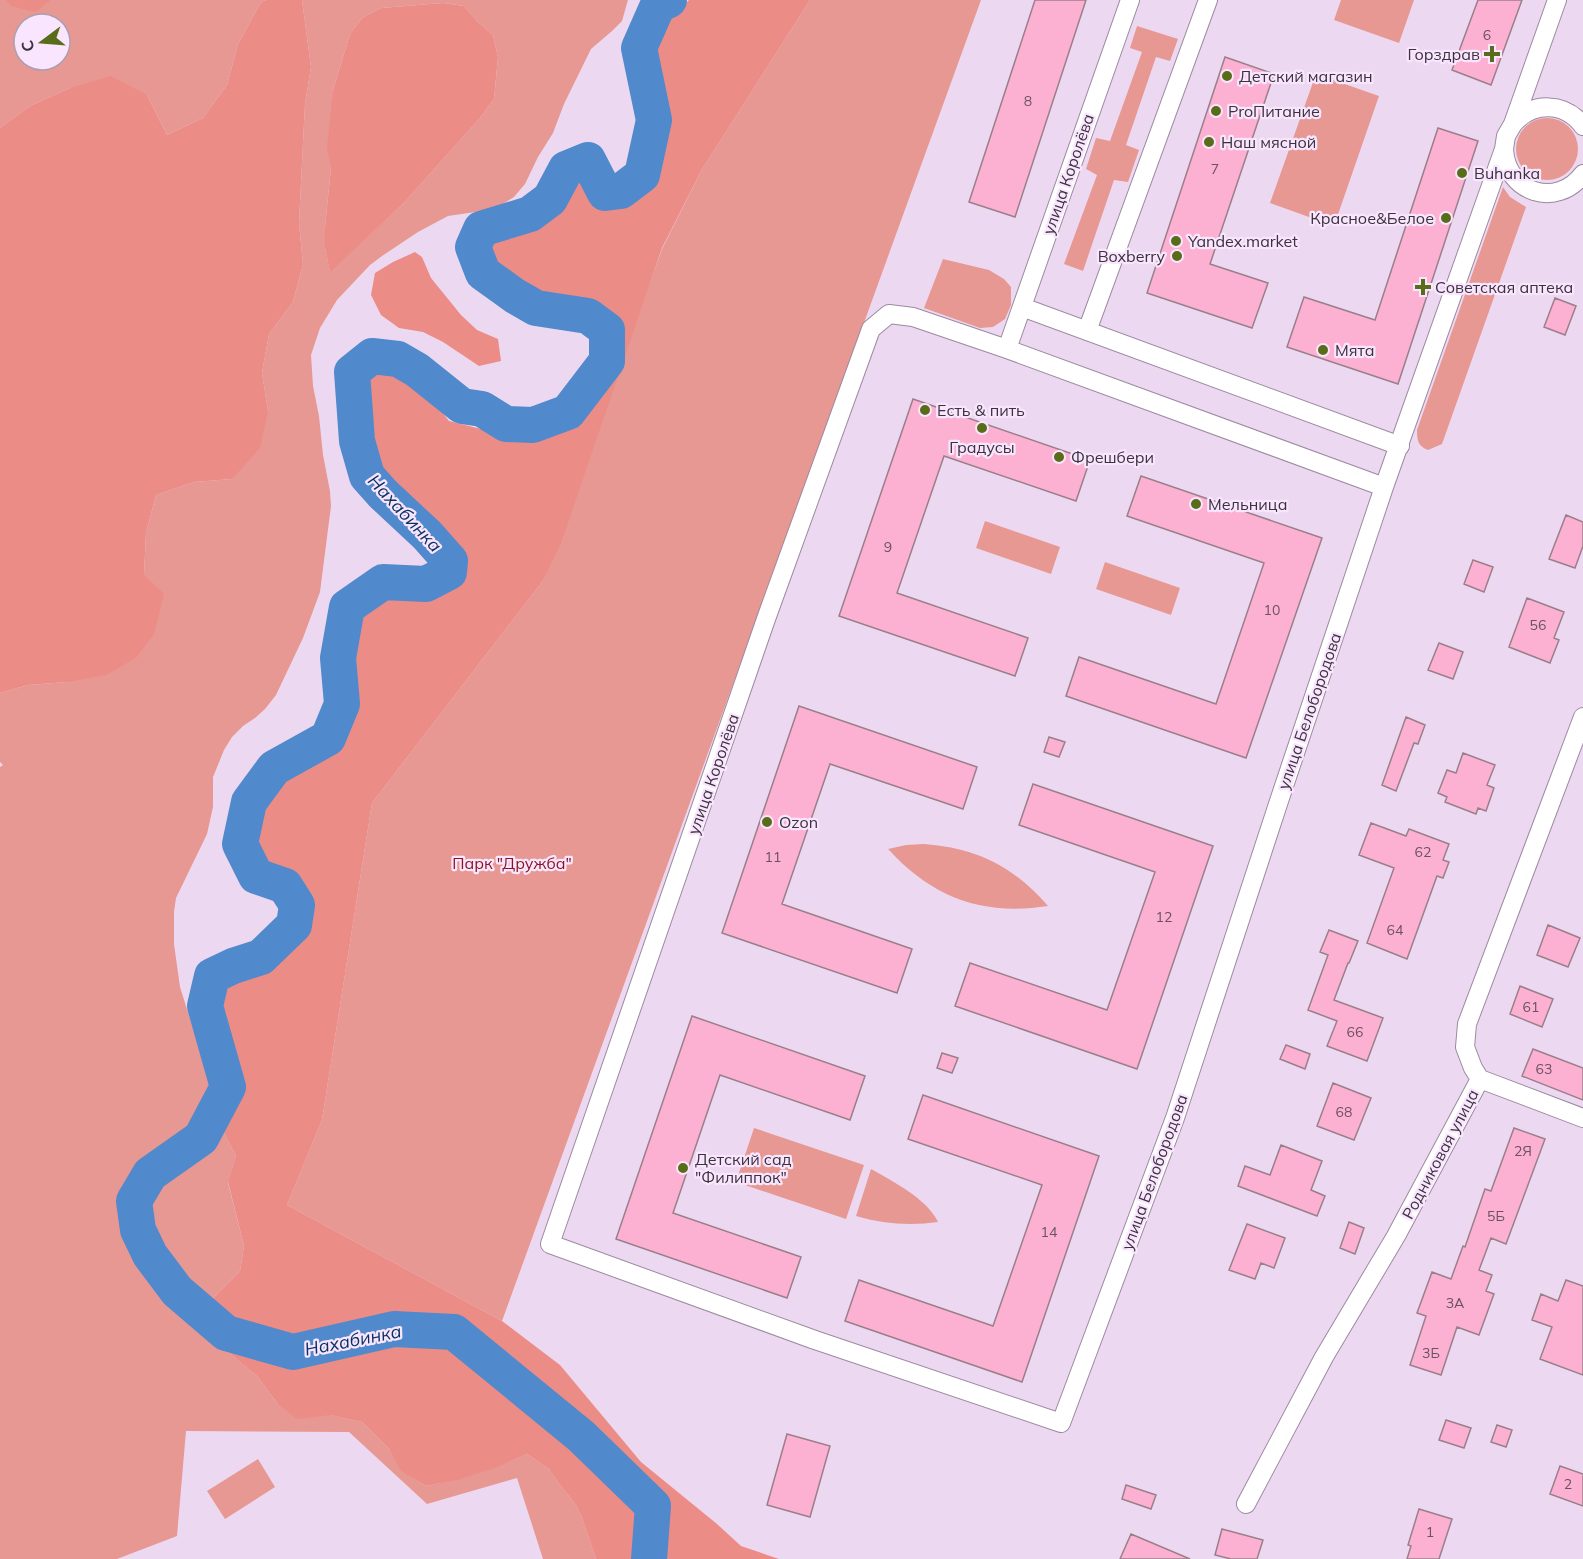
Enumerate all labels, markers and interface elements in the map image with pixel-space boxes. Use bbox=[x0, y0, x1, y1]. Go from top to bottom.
north arrow bbox=[12, 12, 72, 72]
house number: 6 bbox=[1483, 26, 1491, 44]
text: С bbox=[16, 38, 39, 54]
place label: Горздрав bbox=[1408, 44, 1480, 64]
marker: Горздрав bbox=[1485, 47, 1499, 61]
place label: Детский магазин bbox=[1239, 66, 1372, 86]
marker: Детский магазин bbox=[1220, 69, 1234, 83]
house number: 8 bbox=[1024, 92, 1032, 110]
place label: ProПитание bbox=[1228, 101, 1320, 121]
marker: ProПитание bbox=[1209, 104, 1223, 118]
street label: улица Королёва bbox=[1038, 111, 1098, 237]
place label: Наш мясной bbox=[1221, 132, 1316, 152]
marker: Наш мясной bbox=[1202, 135, 1216, 149]
house number: 7 bbox=[1211, 160, 1219, 178]
place label: Buhanka bbox=[1474, 163, 1540, 183]
marker: Buhanka bbox=[1455, 166, 1469, 180]
place label: Красное&Белое bbox=[1310, 208, 1434, 228]
marker: Красное&Белое bbox=[1439, 211, 1453, 225]
place label: Yandex.market bbox=[1187, 231, 1298, 251]
marker: Yandex.market bbox=[1169, 234, 1183, 248]
place label: Boxberry bbox=[1098, 246, 1165, 266]
marker: Boxberry bbox=[1170, 249, 1184, 263]
place label: Советская аптека bbox=[1435, 277, 1573, 297]
marker: Советская аптека bbox=[1416, 280, 1430, 294]
place label: Мята bbox=[1335, 340, 1375, 360]
marker: Мята bbox=[1316, 343, 1330, 357]
place label: Есть & пить bbox=[937, 400, 1025, 420]
marker: Есть & пить bbox=[918, 403, 932, 417]
marker: Градусы bbox=[975, 421, 989, 435]
place label: Градусы bbox=[949, 437, 1015, 457]
place label: Фрешбери bbox=[1071, 447, 1154, 467]
marker: Фрешбери bbox=[1052, 450, 1066, 464]
water label: Нахабинка bbox=[363, 469, 447, 557]
place label: Мельница bbox=[1208, 494, 1287, 514]
marker: Мельница bbox=[1189, 497, 1203, 511]
house number: 9 bbox=[884, 538, 892, 556]
house number: 10 bbox=[1264, 601, 1280, 619]
house number: 56 bbox=[1530, 616, 1546, 634]
street label: улица Белобородова bbox=[1273, 630, 1345, 792]
street label: улица Королёва bbox=[683, 711, 743, 837]
place label: Ozon bbox=[779, 812, 818, 832]
marker: Ozon bbox=[760, 815, 774, 829]
house number: 62 bbox=[1415, 843, 1431, 861]
house number: 11 bbox=[765, 848, 781, 866]
park label: Парк "Дружба" bbox=[452, 853, 572, 873]
house number: 12 bbox=[1156, 908, 1172, 926]
house number: 64 bbox=[1387, 921, 1404, 939]
house number: 61 bbox=[1523, 998, 1539, 1016]
house number: 66 bbox=[1347, 1023, 1363, 1041]
house number: 63 bbox=[1536, 1060, 1552, 1078]
street label: Родниковая улица bbox=[1397, 1086, 1483, 1222]
street label: улица Белобородова bbox=[1116, 1091, 1192, 1253]
house number: 68 bbox=[1336, 1103, 1352, 1121]
house number: 2Я bbox=[1514, 1142, 1532, 1160]
place label: Детский сад "Филиппок" bbox=[695, 1149, 792, 1187]
marker: Детский сад "Филиппок" bbox=[676, 1161, 690, 1175]
house number: 5Б bbox=[1487, 1207, 1505, 1225]
house number: 14 bbox=[1041, 1223, 1058, 1241]
house number: 3А bbox=[1446, 1294, 1465, 1312]
water label: Нахабинка bbox=[303, 1319, 403, 1361]
house number: 3Б bbox=[1422, 1344, 1440, 1362]
house number: 2 bbox=[1564, 1475, 1572, 1493]
house number: 1 bbox=[1426, 1523, 1434, 1541]

